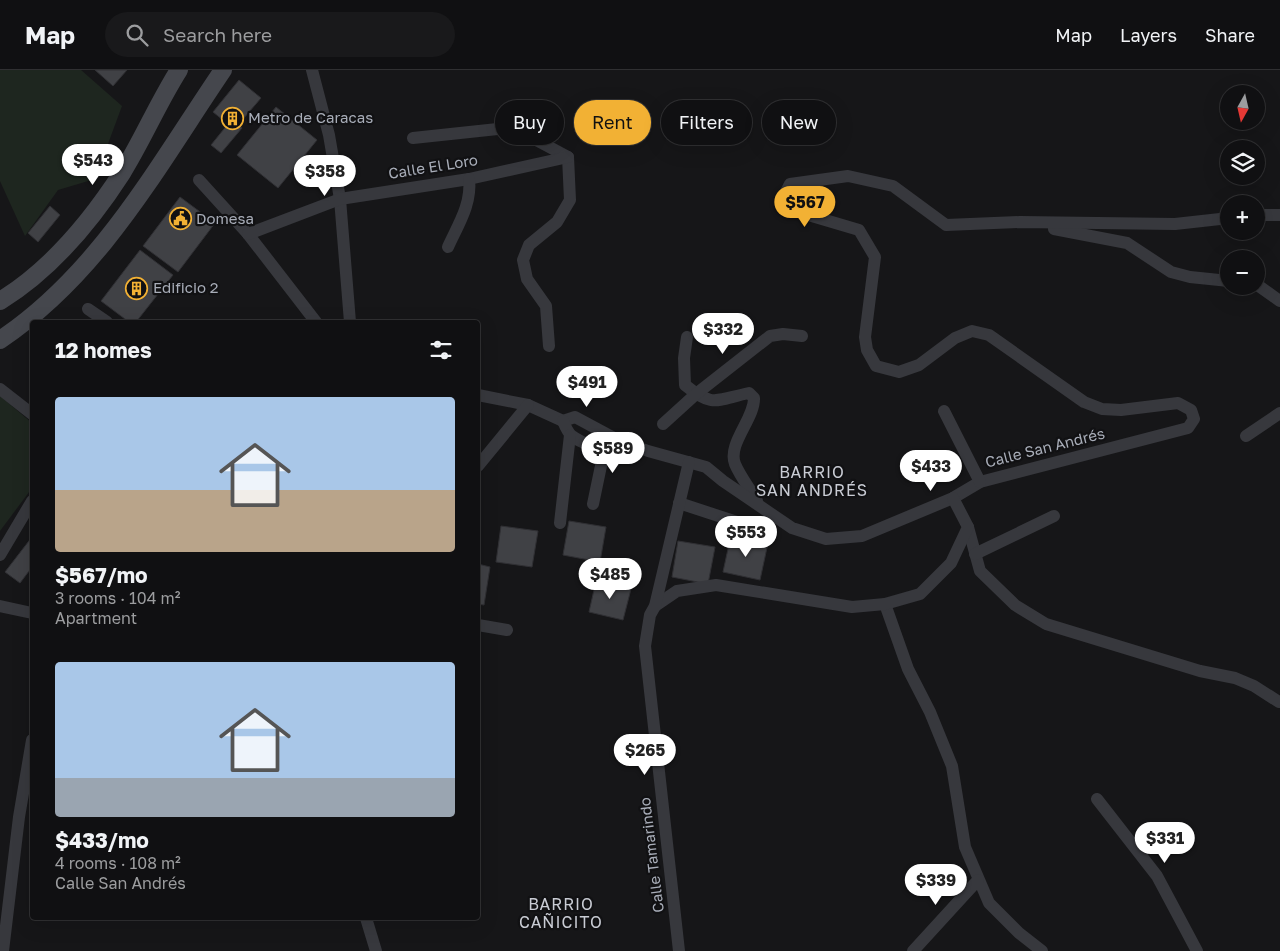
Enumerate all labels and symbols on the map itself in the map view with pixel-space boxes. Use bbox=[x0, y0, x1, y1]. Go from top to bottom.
north arrow bbox=[1220, 85, 1265, 130]
building icon: Metro de Caracas bbox=[220, 106, 244, 130]
place label: Metro de Caracas bbox=[248, 108, 373, 126]
pin: $543 bbox=[63, 144, 123, 186]
street label: Calle El Loro bbox=[387, 150, 479, 182]
pin: $358 bbox=[295, 154, 355, 197]
pin: $567 bbox=[775, 186, 835, 228]
public building icon: Domesa bbox=[168, 207, 192, 231]
place label: Domesa bbox=[196, 209, 254, 227]
building icon: Edificio 2 bbox=[125, 276, 149, 300]
place label: Edificio 2 bbox=[153, 278, 218, 296]
pin: $332 bbox=[693, 312, 753, 355]
pin: $491 bbox=[557, 366, 617, 408]
street label: Calle San Andrés bbox=[983, 423, 1106, 471]
pin: $589 bbox=[583, 432, 643, 474]
pin: $433 bbox=[901, 450, 961, 492]
district label: BARRIO SAN ANDRÉS bbox=[756, 462, 868, 500]
pin: $553 bbox=[716, 516, 776, 558]
pin: $485 bbox=[580, 558, 640, 600]
pin: $265 bbox=[615, 734, 675, 776]
street label: Calle Tamarindo bbox=[635, 796, 667, 914]
pin: $331 bbox=[1135, 822, 1195, 864]
pin: $339 bbox=[906, 864, 966, 906]
district label: BARRIO CAÑICITO bbox=[519, 894, 603, 932]

